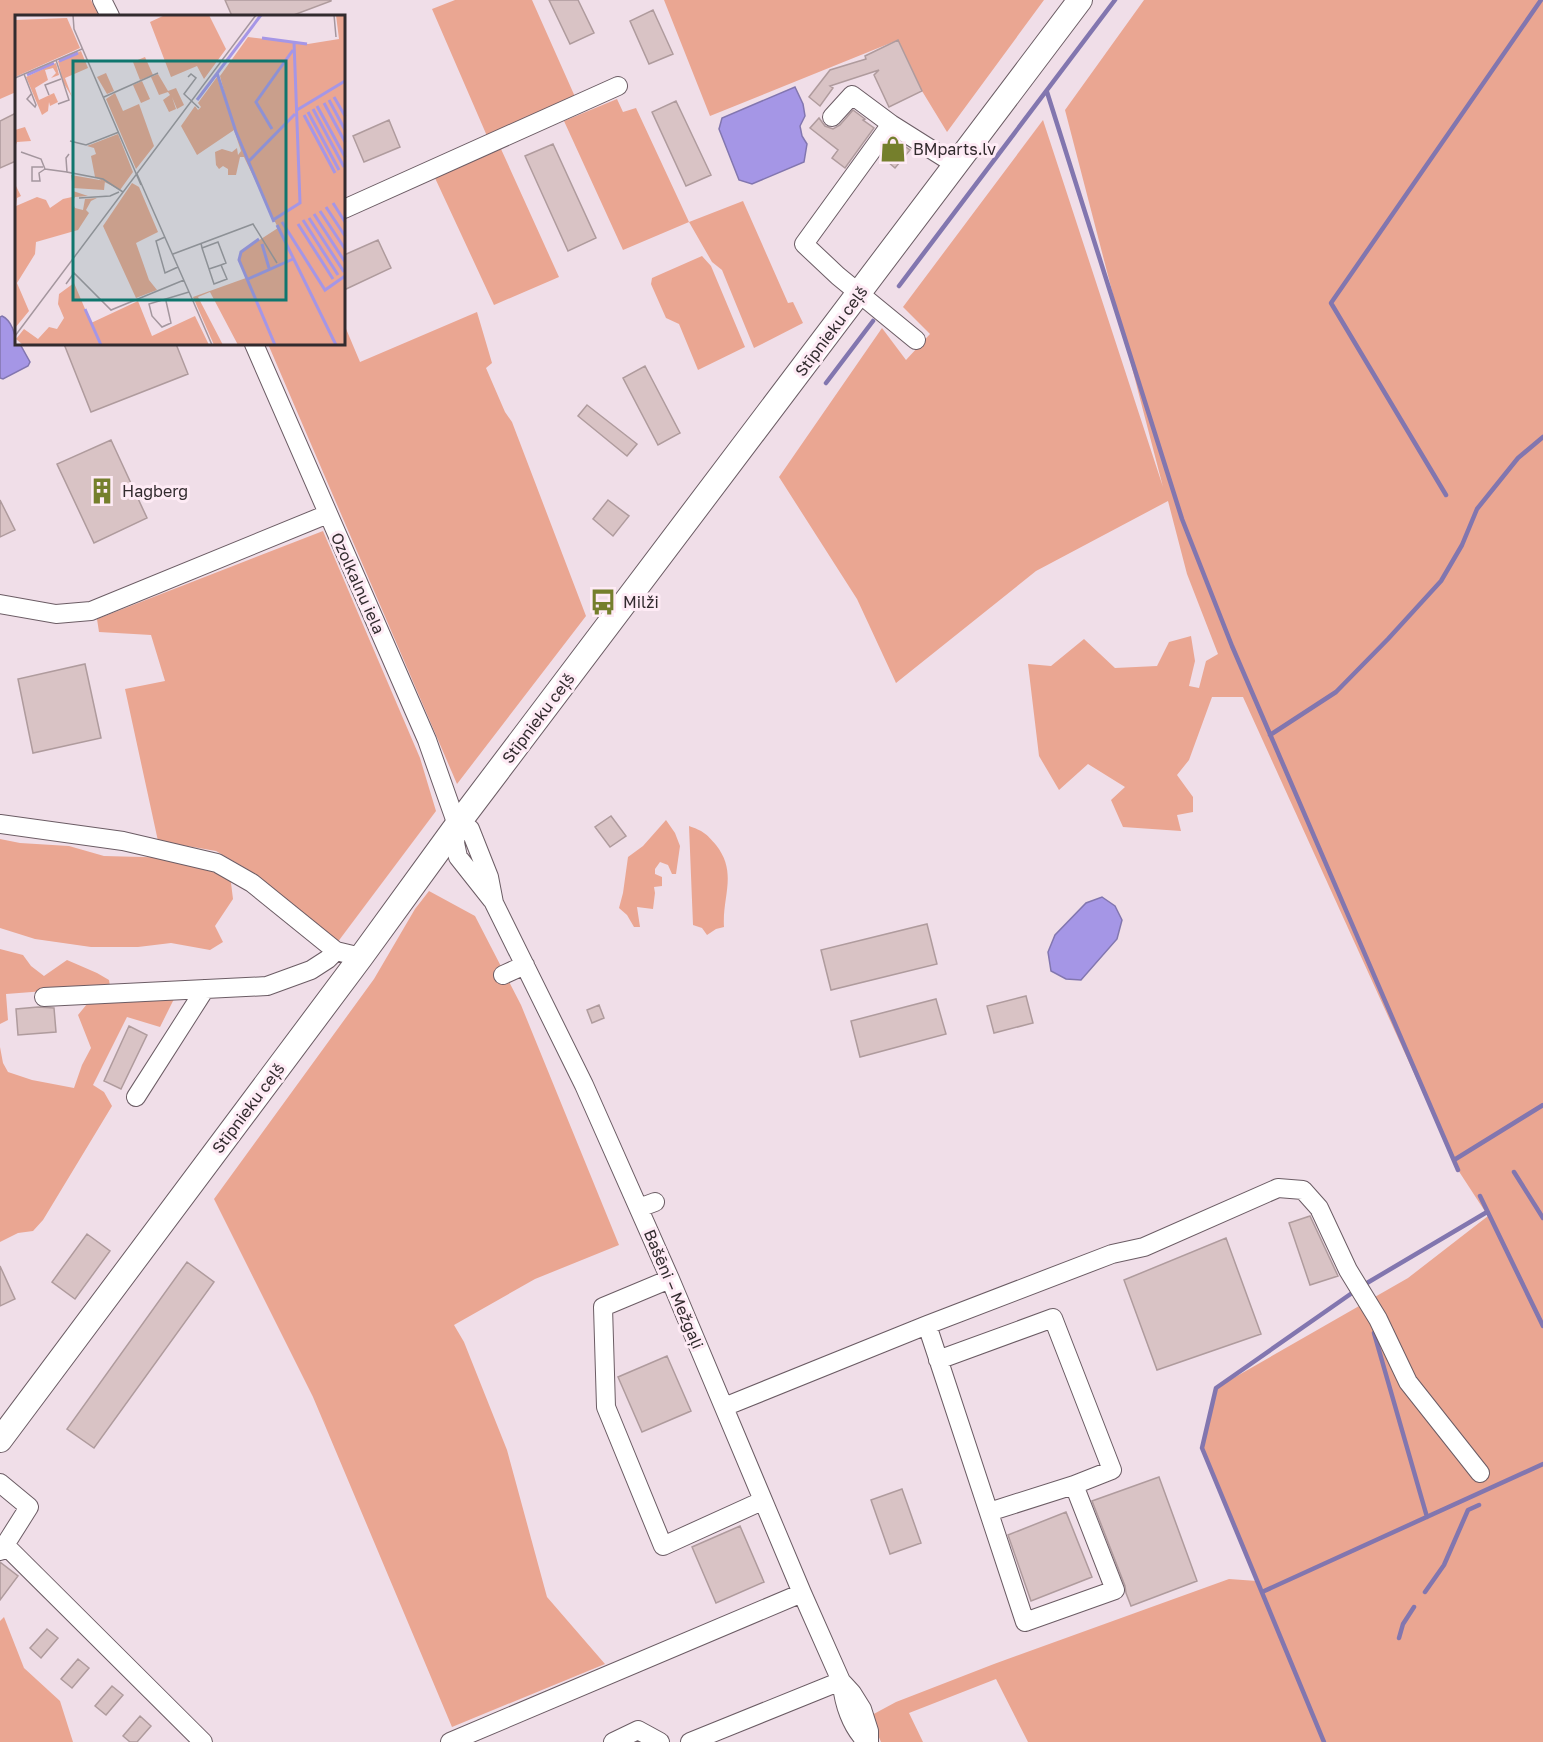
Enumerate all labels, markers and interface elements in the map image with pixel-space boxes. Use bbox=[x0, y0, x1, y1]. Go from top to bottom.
inset map bbox=[15, 15, 345, 345]
shop icon: BMparts.lv bbox=[878, 134, 908, 164]
place label: BMparts.lv bbox=[913, 139, 996, 159]
street label: Stīpnieku ceļš bbox=[790, 282, 872, 380]
building icon: Hagberg bbox=[87, 476, 117, 506]
place label: Hagberg bbox=[122, 481, 188, 501]
street label: Ozolkalnu iela bbox=[327, 529, 389, 637]
bus stop icon: Milži bbox=[588, 587, 618, 617]
place label: Milži bbox=[623, 592, 659, 612]
street label: Stīpnieku ceļš bbox=[497, 669, 579, 767]
street label: Stīpnieku ceļš bbox=[207, 1059, 289, 1157]
street label: Bašēni – Mežgaļi bbox=[640, 1226, 708, 1352]

